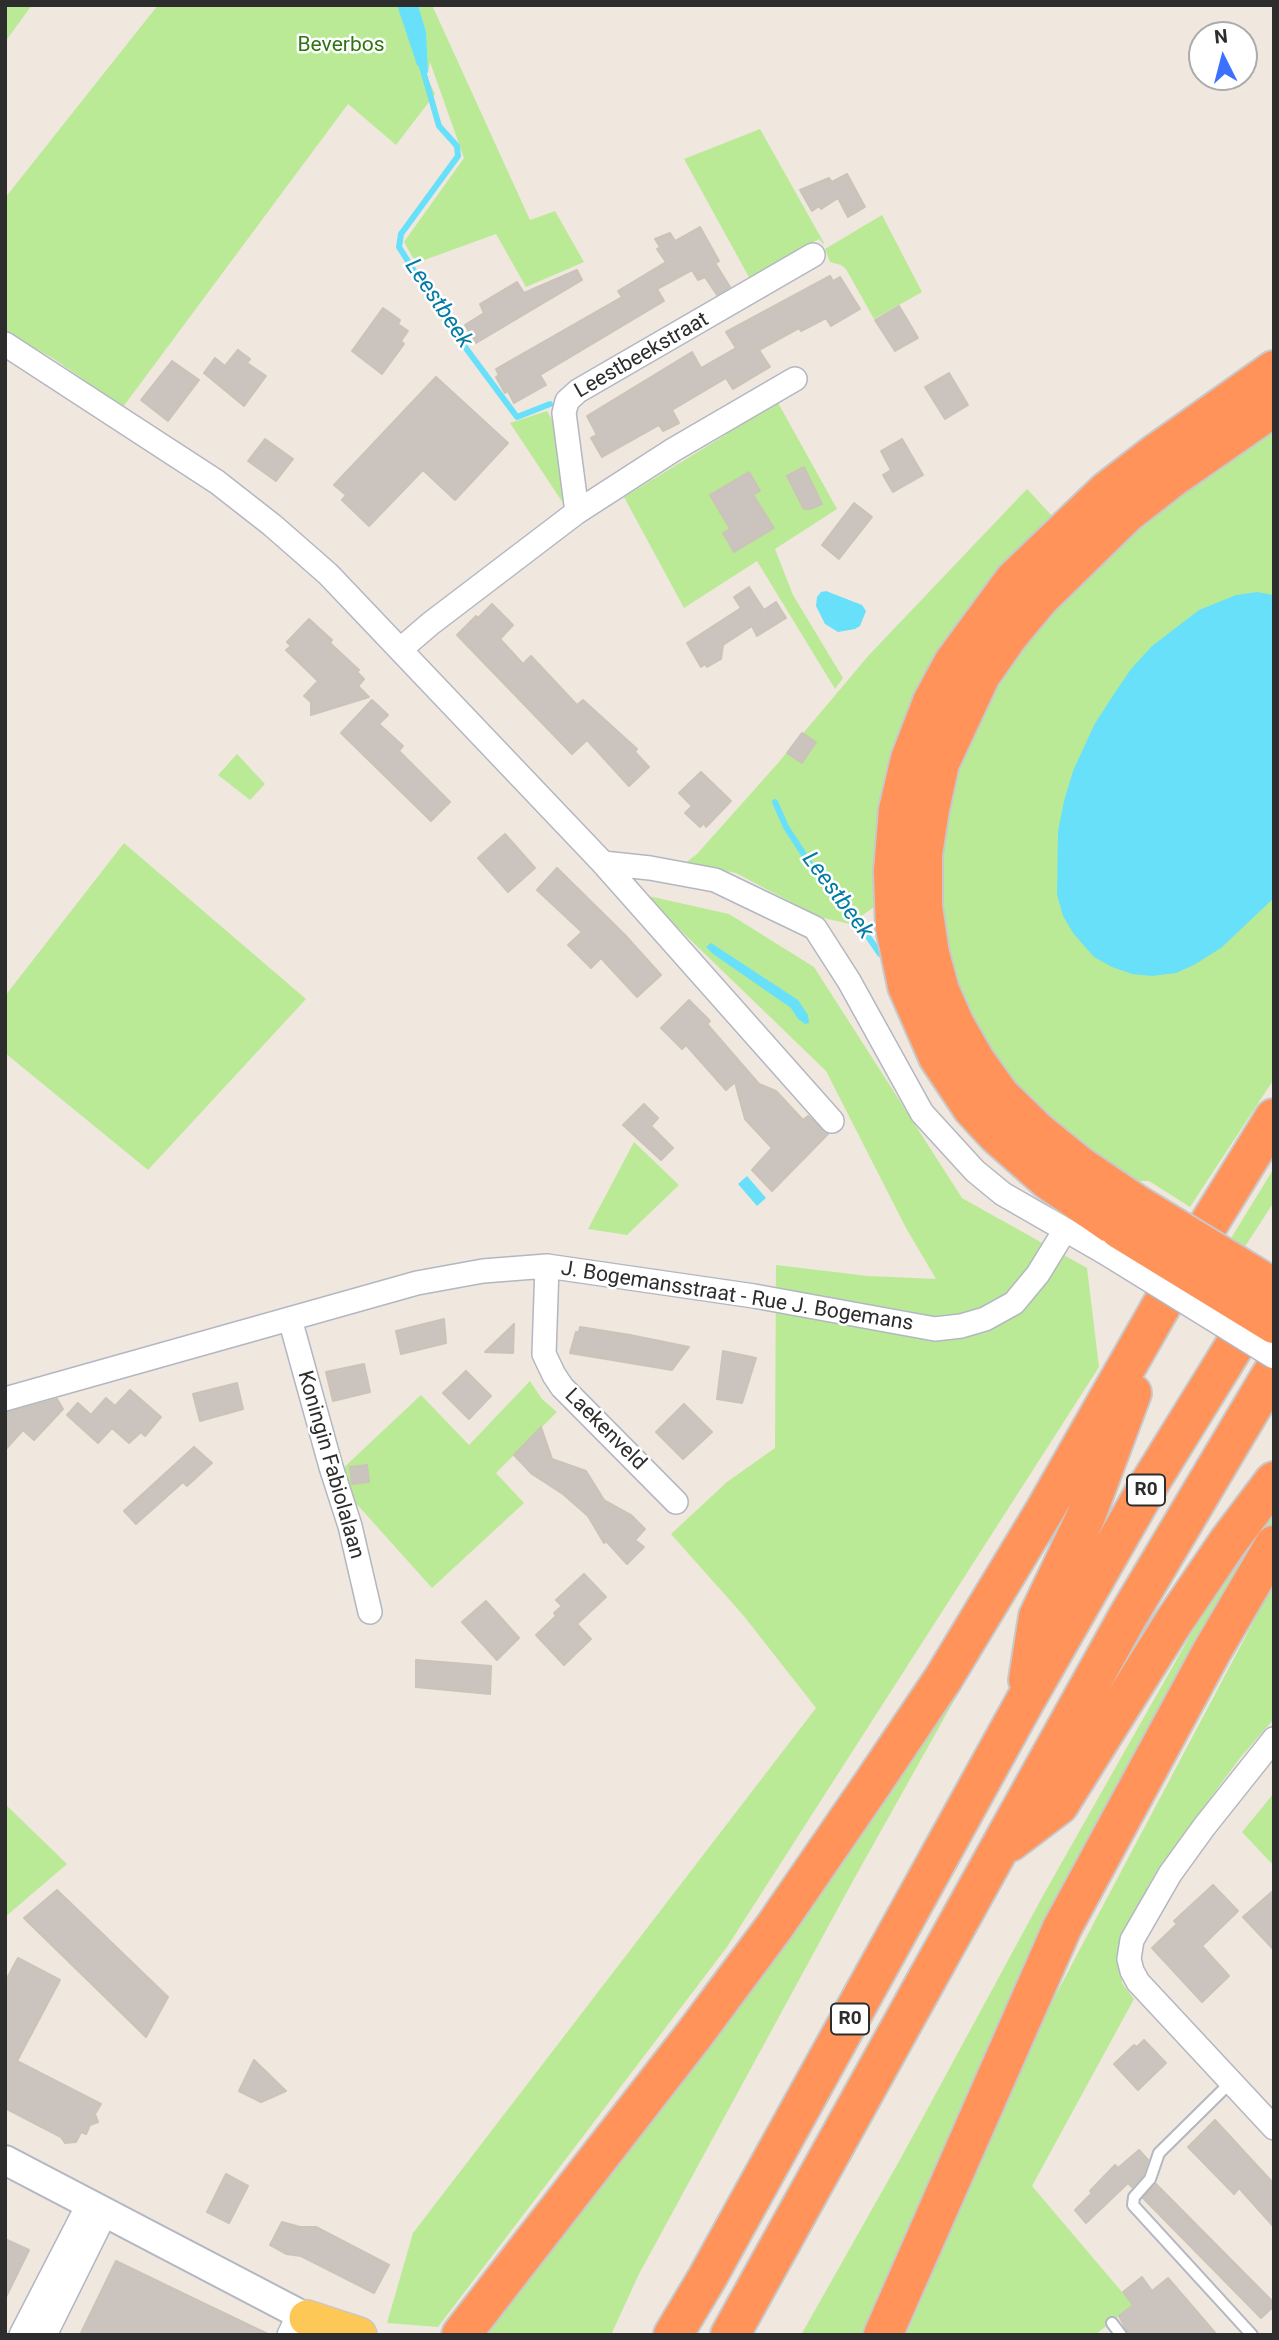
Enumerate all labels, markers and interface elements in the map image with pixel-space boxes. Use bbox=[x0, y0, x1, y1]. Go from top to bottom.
north arrow bbox=[1188, 21, 1258, 91]
text: N bbox=[1213, 24, 1229, 49]
park label: Beverbos bbox=[298, 33, 384, 59]
water label: Leestbeek bbox=[398, 254, 478, 354]
street label: Leestbeekstraat bbox=[571, 308, 713, 404]
water label: Leestbeek bbox=[795, 847, 879, 945]
street label: J. Bogemansstraat - Rue J. Bogemans bbox=[559, 1257, 915, 1337]
street label: Koningin Fabiolalaan bbox=[291, 1368, 369, 1562]
street label: Laekenveld bbox=[559, 1384, 651, 1476]
road number: R0 bbox=[1127, 1474, 1165, 1506]
road number: R0 bbox=[831, 2004, 869, 2035]

